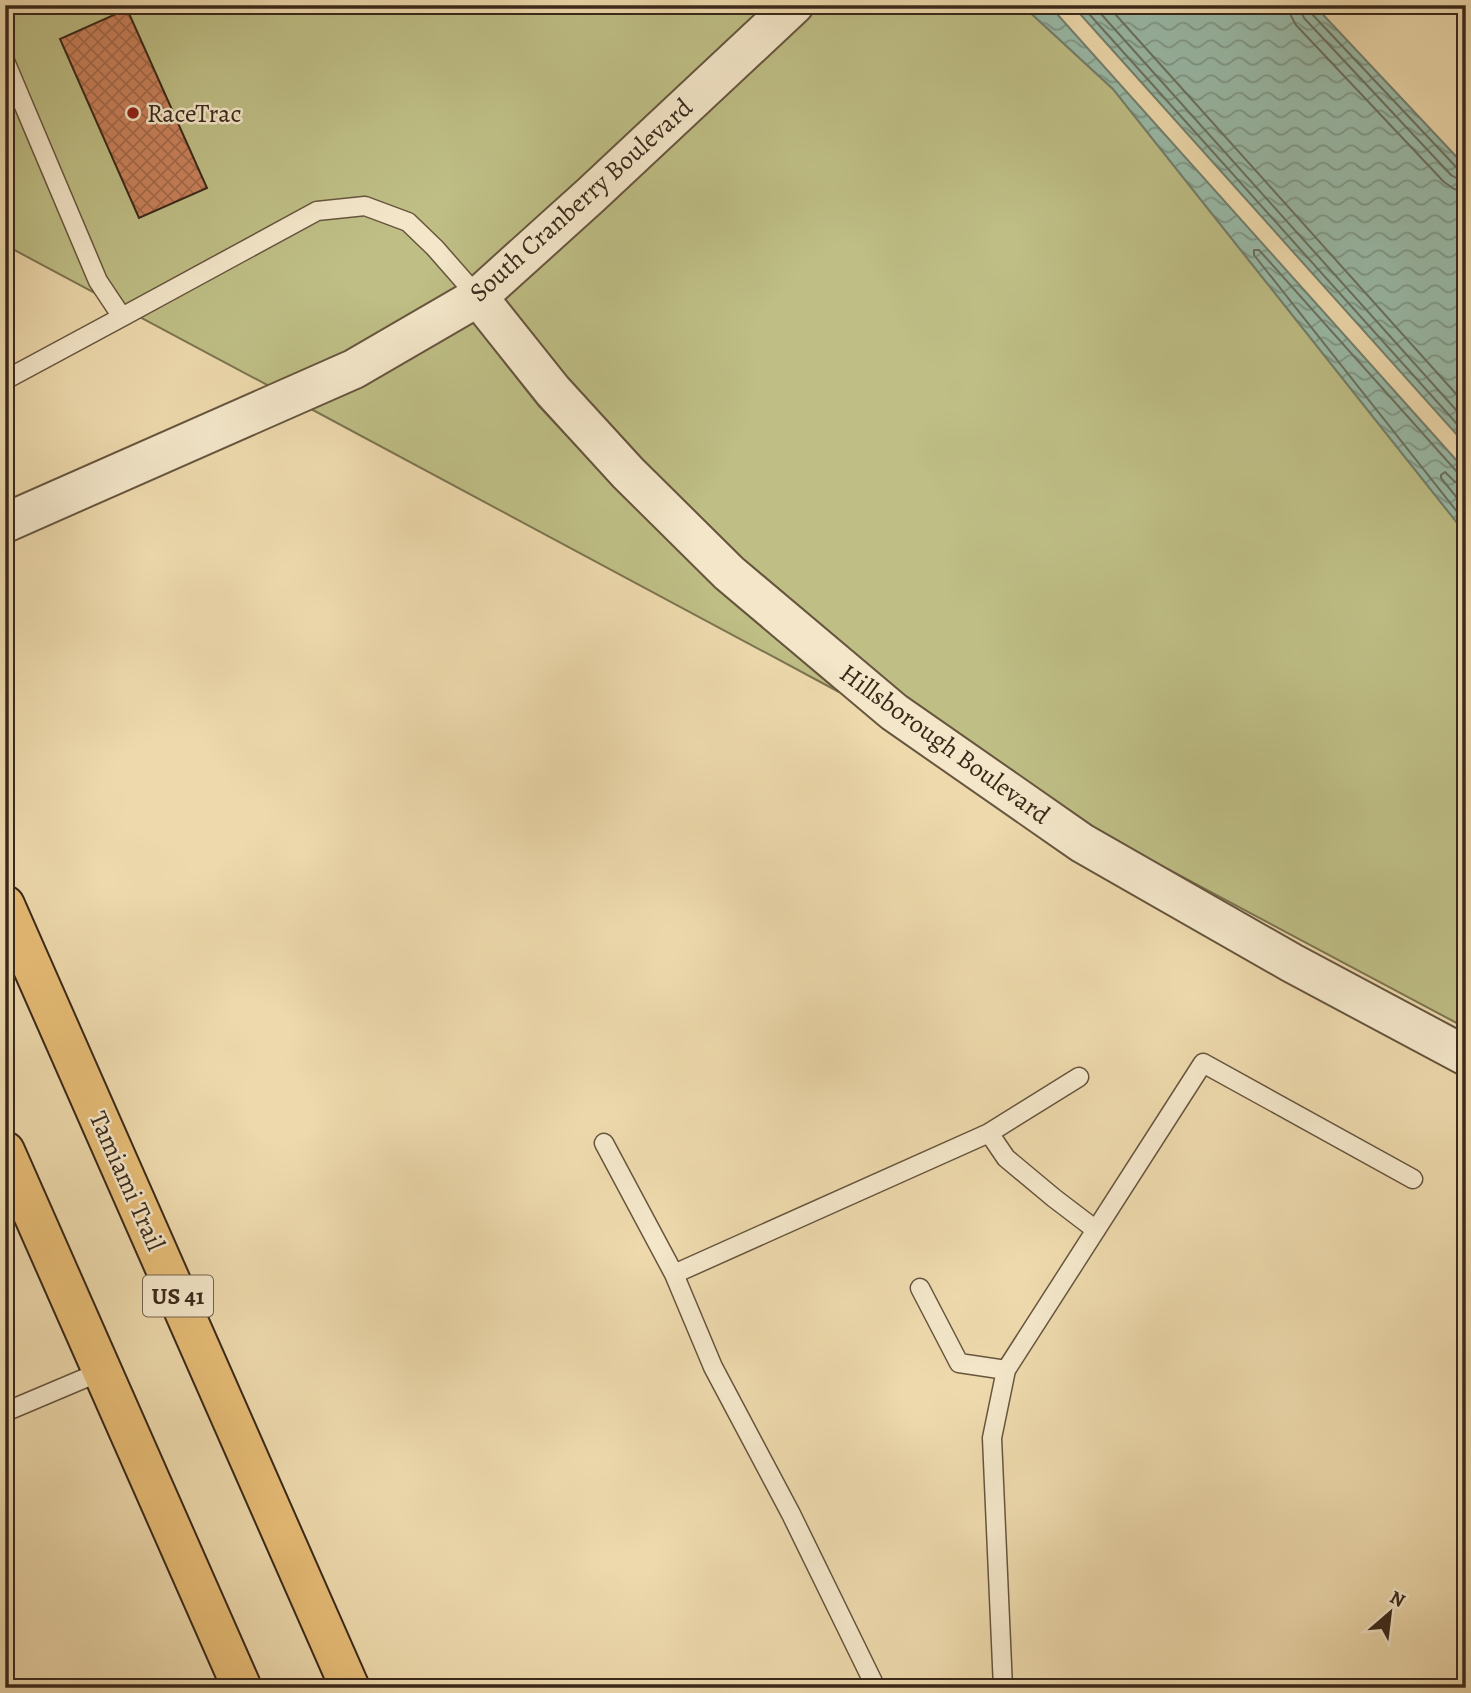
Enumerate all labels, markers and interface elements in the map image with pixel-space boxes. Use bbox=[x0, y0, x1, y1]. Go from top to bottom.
street label: South Cranberry Boulevard bbox=[462, 90, 700, 310]
place label: RaceTrac bbox=[147, 96, 241, 131]
marker: RaceTrac bbox=[125, 105, 141, 121]
street label: Hillsborough Boulevard bbox=[833, 656, 1057, 832]
street label: Tamiami Trail bbox=[81, 1106, 173, 1256]
road number: US 41 bbox=[143, 1276, 213, 1316]
north arrow bbox=[1356, 1578, 1426, 1648]
text: N bbox=[1385, 1584, 1410, 1614]

